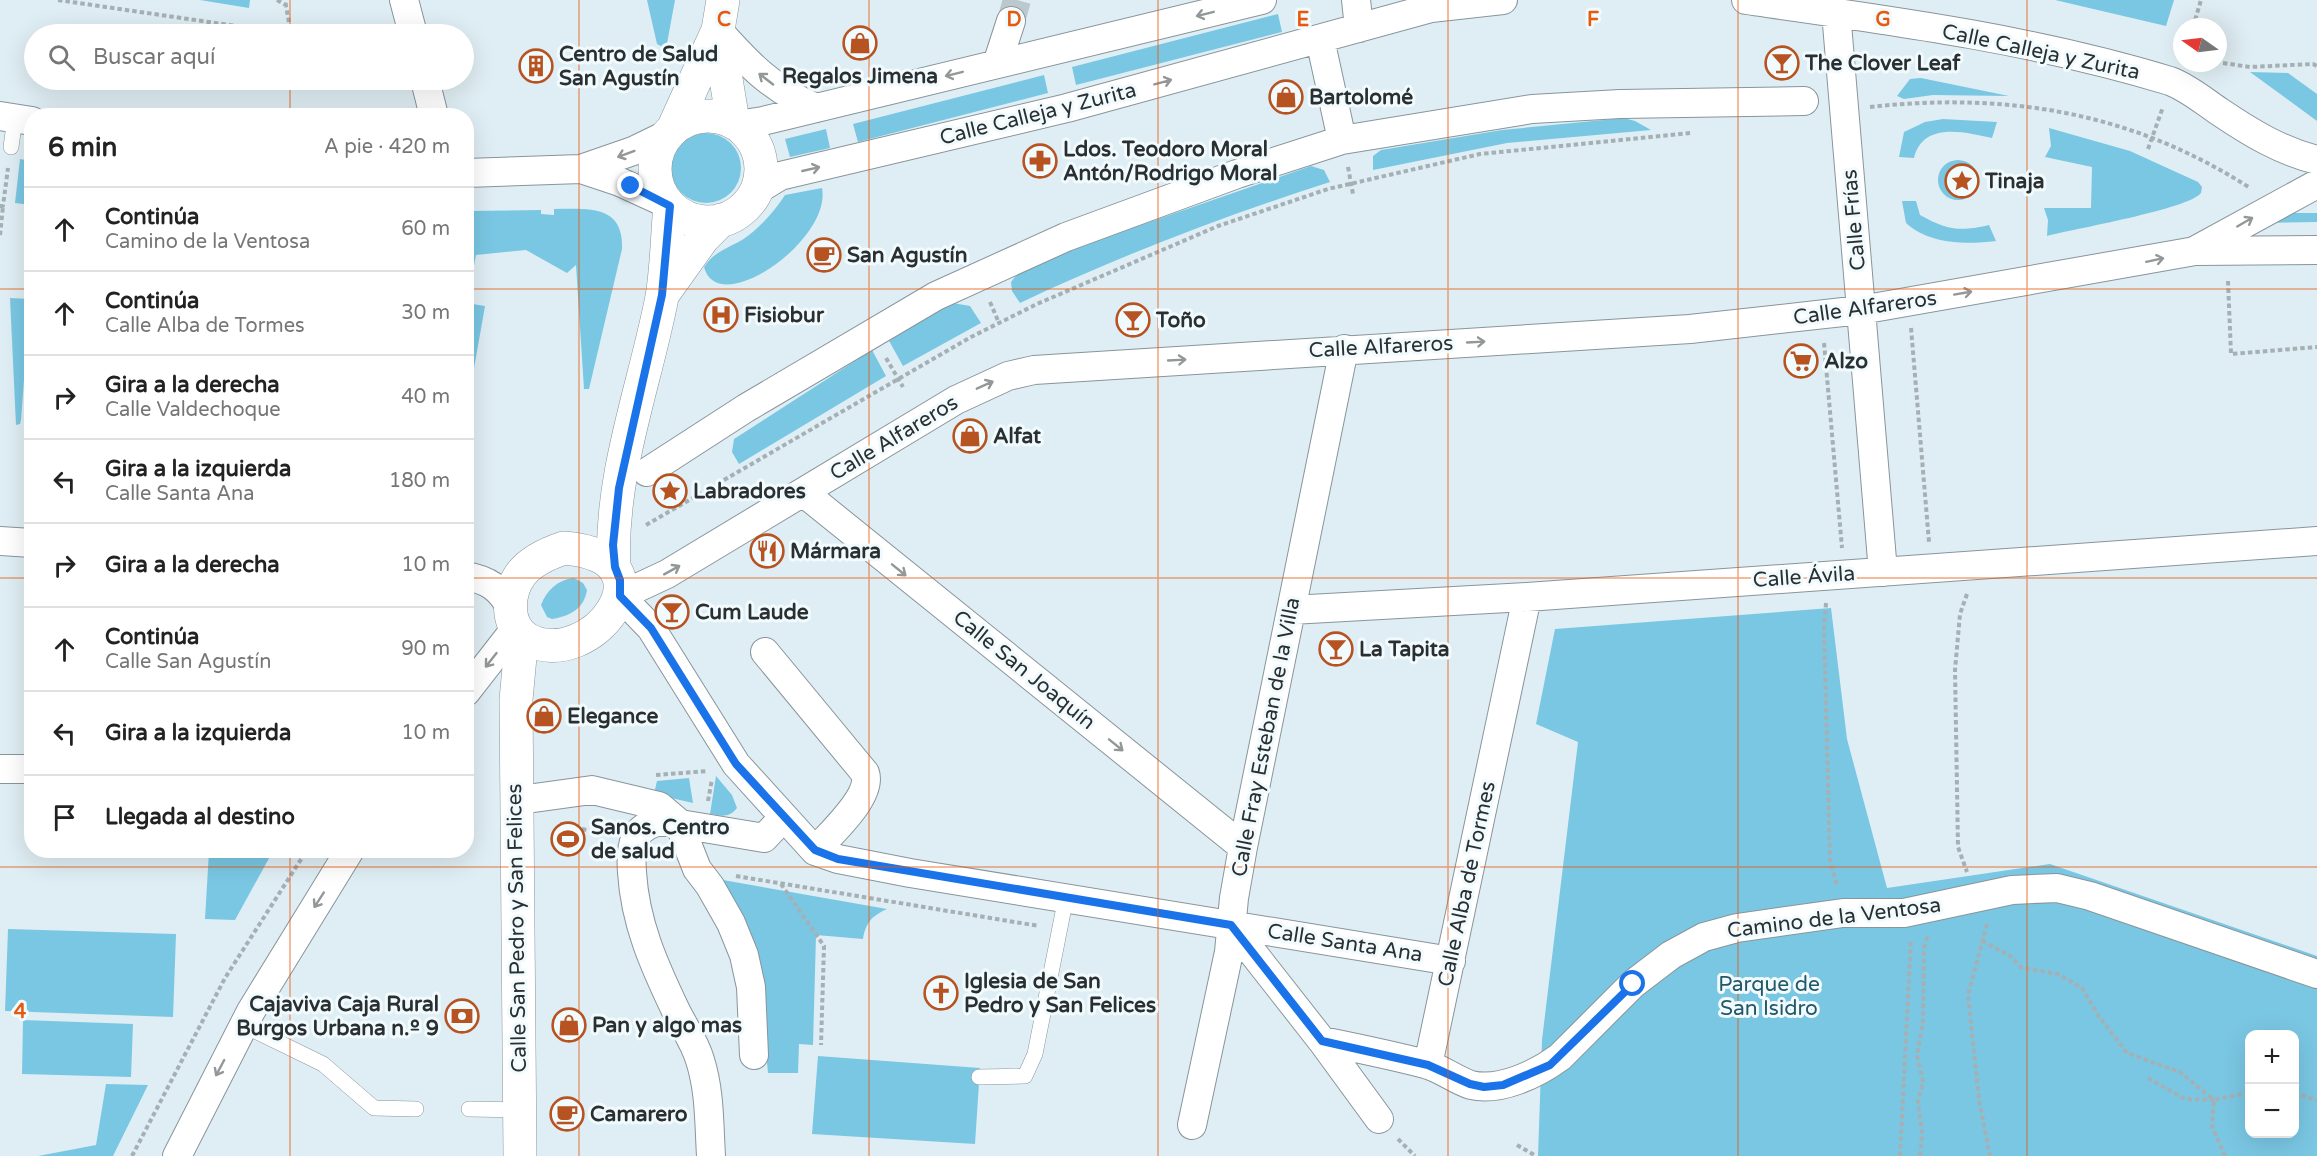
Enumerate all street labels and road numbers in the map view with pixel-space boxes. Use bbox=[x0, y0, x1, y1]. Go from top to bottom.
street label: Calle Calleja y Zurita bbox=[1940, 19, 2142, 85]
street label: Calle Calleja y Zurita bbox=[937, 77, 1139, 151]
street label: Calle Frías bbox=[1837, 168, 1871, 272]
street label: Calle Alfareros bbox=[1792, 286, 1938, 330]
street label: Calle Alfareros bbox=[1308, 331, 1454, 363]
street label: Calle Alfareros bbox=[826, 390, 962, 486]
street label: Calle Ávila bbox=[1752, 561, 1856, 593]
street label: Calle Fray Esteban de la Villa bbox=[1227, 595, 1305, 879]
street label: Calle San Joaquín bbox=[948, 605, 1100, 735]
street label: Calle Alba de Tormes bbox=[1433, 779, 1501, 989]
street label: Calle San Pedro y San Felices bbox=[502, 783, 532, 1073]
street label: Camino de la Ventosa bbox=[1726, 892, 1942, 944]
street label: Calle Santa Ana bbox=[1266, 918, 1424, 968]

